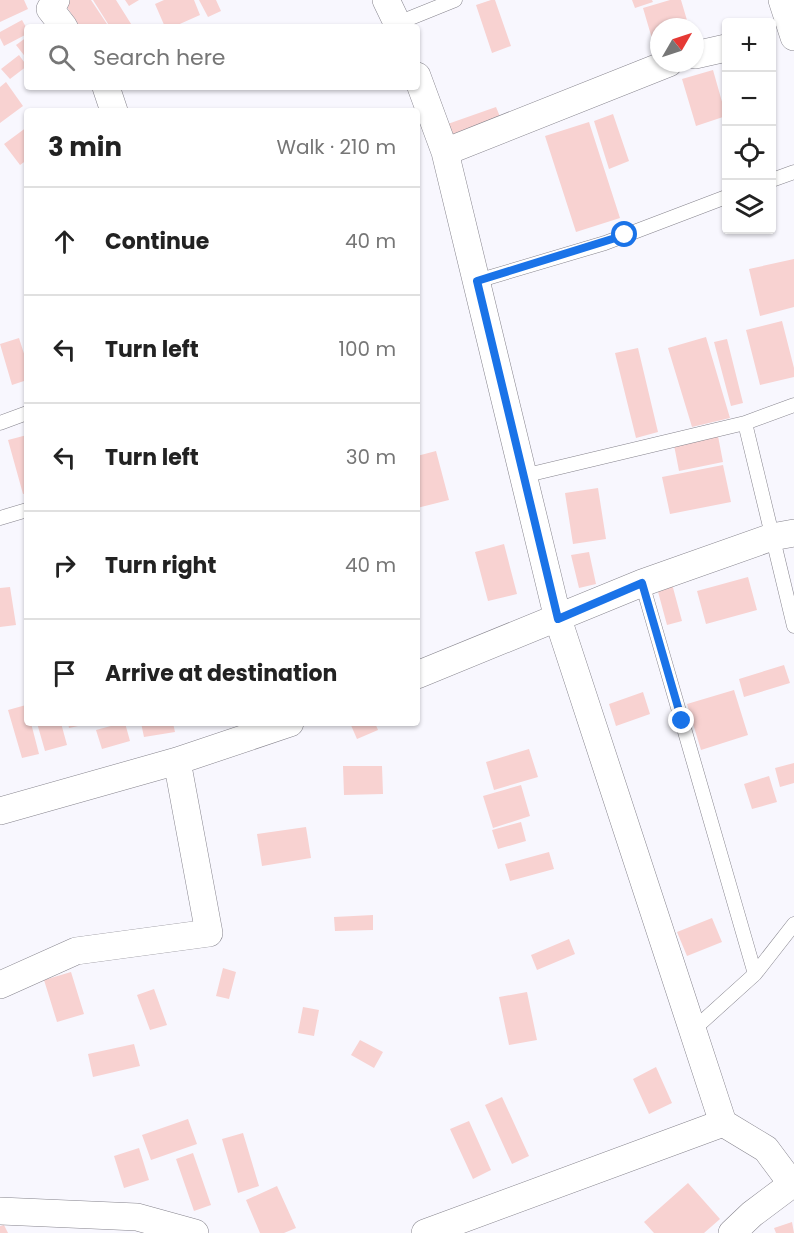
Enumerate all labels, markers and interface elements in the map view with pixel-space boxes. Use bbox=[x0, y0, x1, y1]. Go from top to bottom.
north arrow bbox=[650, 18, 704, 72]
map controls bbox=[722, 18, 776, 234]
button: + bbox=[722, 18, 776, 72]
search box bbox=[24, 24, 420, 90]
icon: search bbox=[45, 41, 78, 74]
text: Search here bbox=[93, 42, 226, 73]
button: − bbox=[722, 72, 776, 126]
button: locate bbox=[722, 126, 776, 180]
text: 3 min bbox=[48, 129, 122, 165]
text: Walk · 210 m bbox=[276, 133, 396, 161]
button: layers bbox=[722, 180, 776, 234]
route start bbox=[611, 221, 637, 247]
icon: ahead bbox=[48, 225, 81, 258]
text: Continue bbox=[105, 226, 209, 257]
text: 40 m bbox=[345, 227, 396, 255]
icon: left bbox=[48, 333, 81, 366]
text: Turn left bbox=[105, 334, 199, 365]
text: 100 m bbox=[339, 335, 396, 363]
icon: left bbox=[48, 441, 81, 474]
text: Turn left bbox=[105, 442, 199, 473]
text: 30 m bbox=[346, 443, 396, 471]
icon: right bbox=[48, 549, 81, 582]
text: Turn right bbox=[105, 550, 216, 581]
text: 40 m bbox=[345, 551, 396, 579]
icon: arrive bbox=[48, 657, 81, 690]
text: Arrive at destination bbox=[105, 658, 337, 689]
route end bbox=[668, 707, 694, 733]

